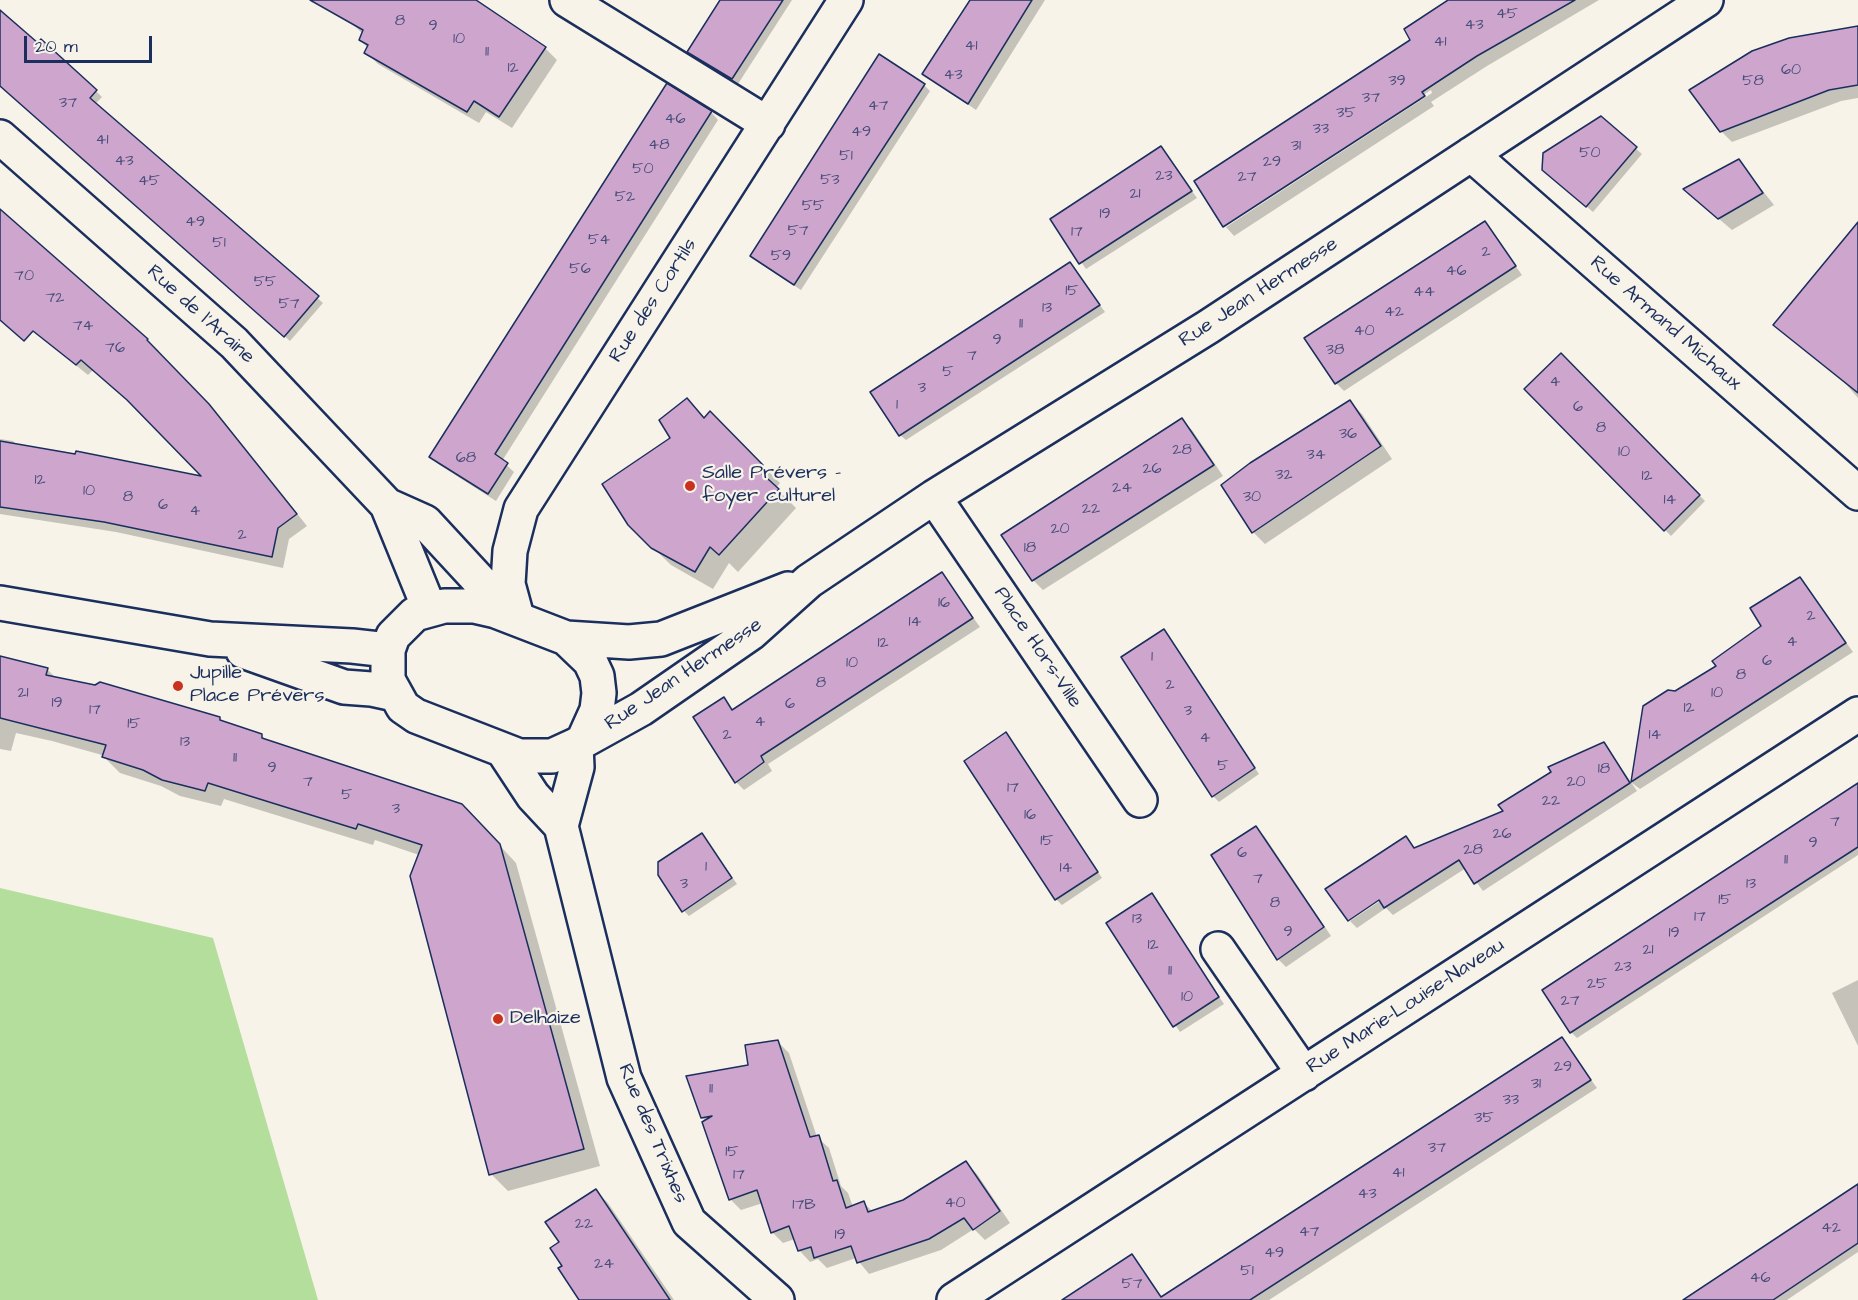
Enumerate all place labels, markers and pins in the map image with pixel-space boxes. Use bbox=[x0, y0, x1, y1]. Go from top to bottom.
place label: Salle Prévers - foyer culturel bbox=[702, 462, 841, 509]
marker: Salle Prévers - foyer culturel bbox=[683, 479, 697, 493]
place label: Jupille Place Prévers bbox=[190, 662, 324, 709]
marker: Jupille Place Prévers bbox=[171, 679, 185, 693]
place label: Delhaize bbox=[510, 1007, 581, 1031]
marker: Delhaize bbox=[491, 1012, 505, 1026]

